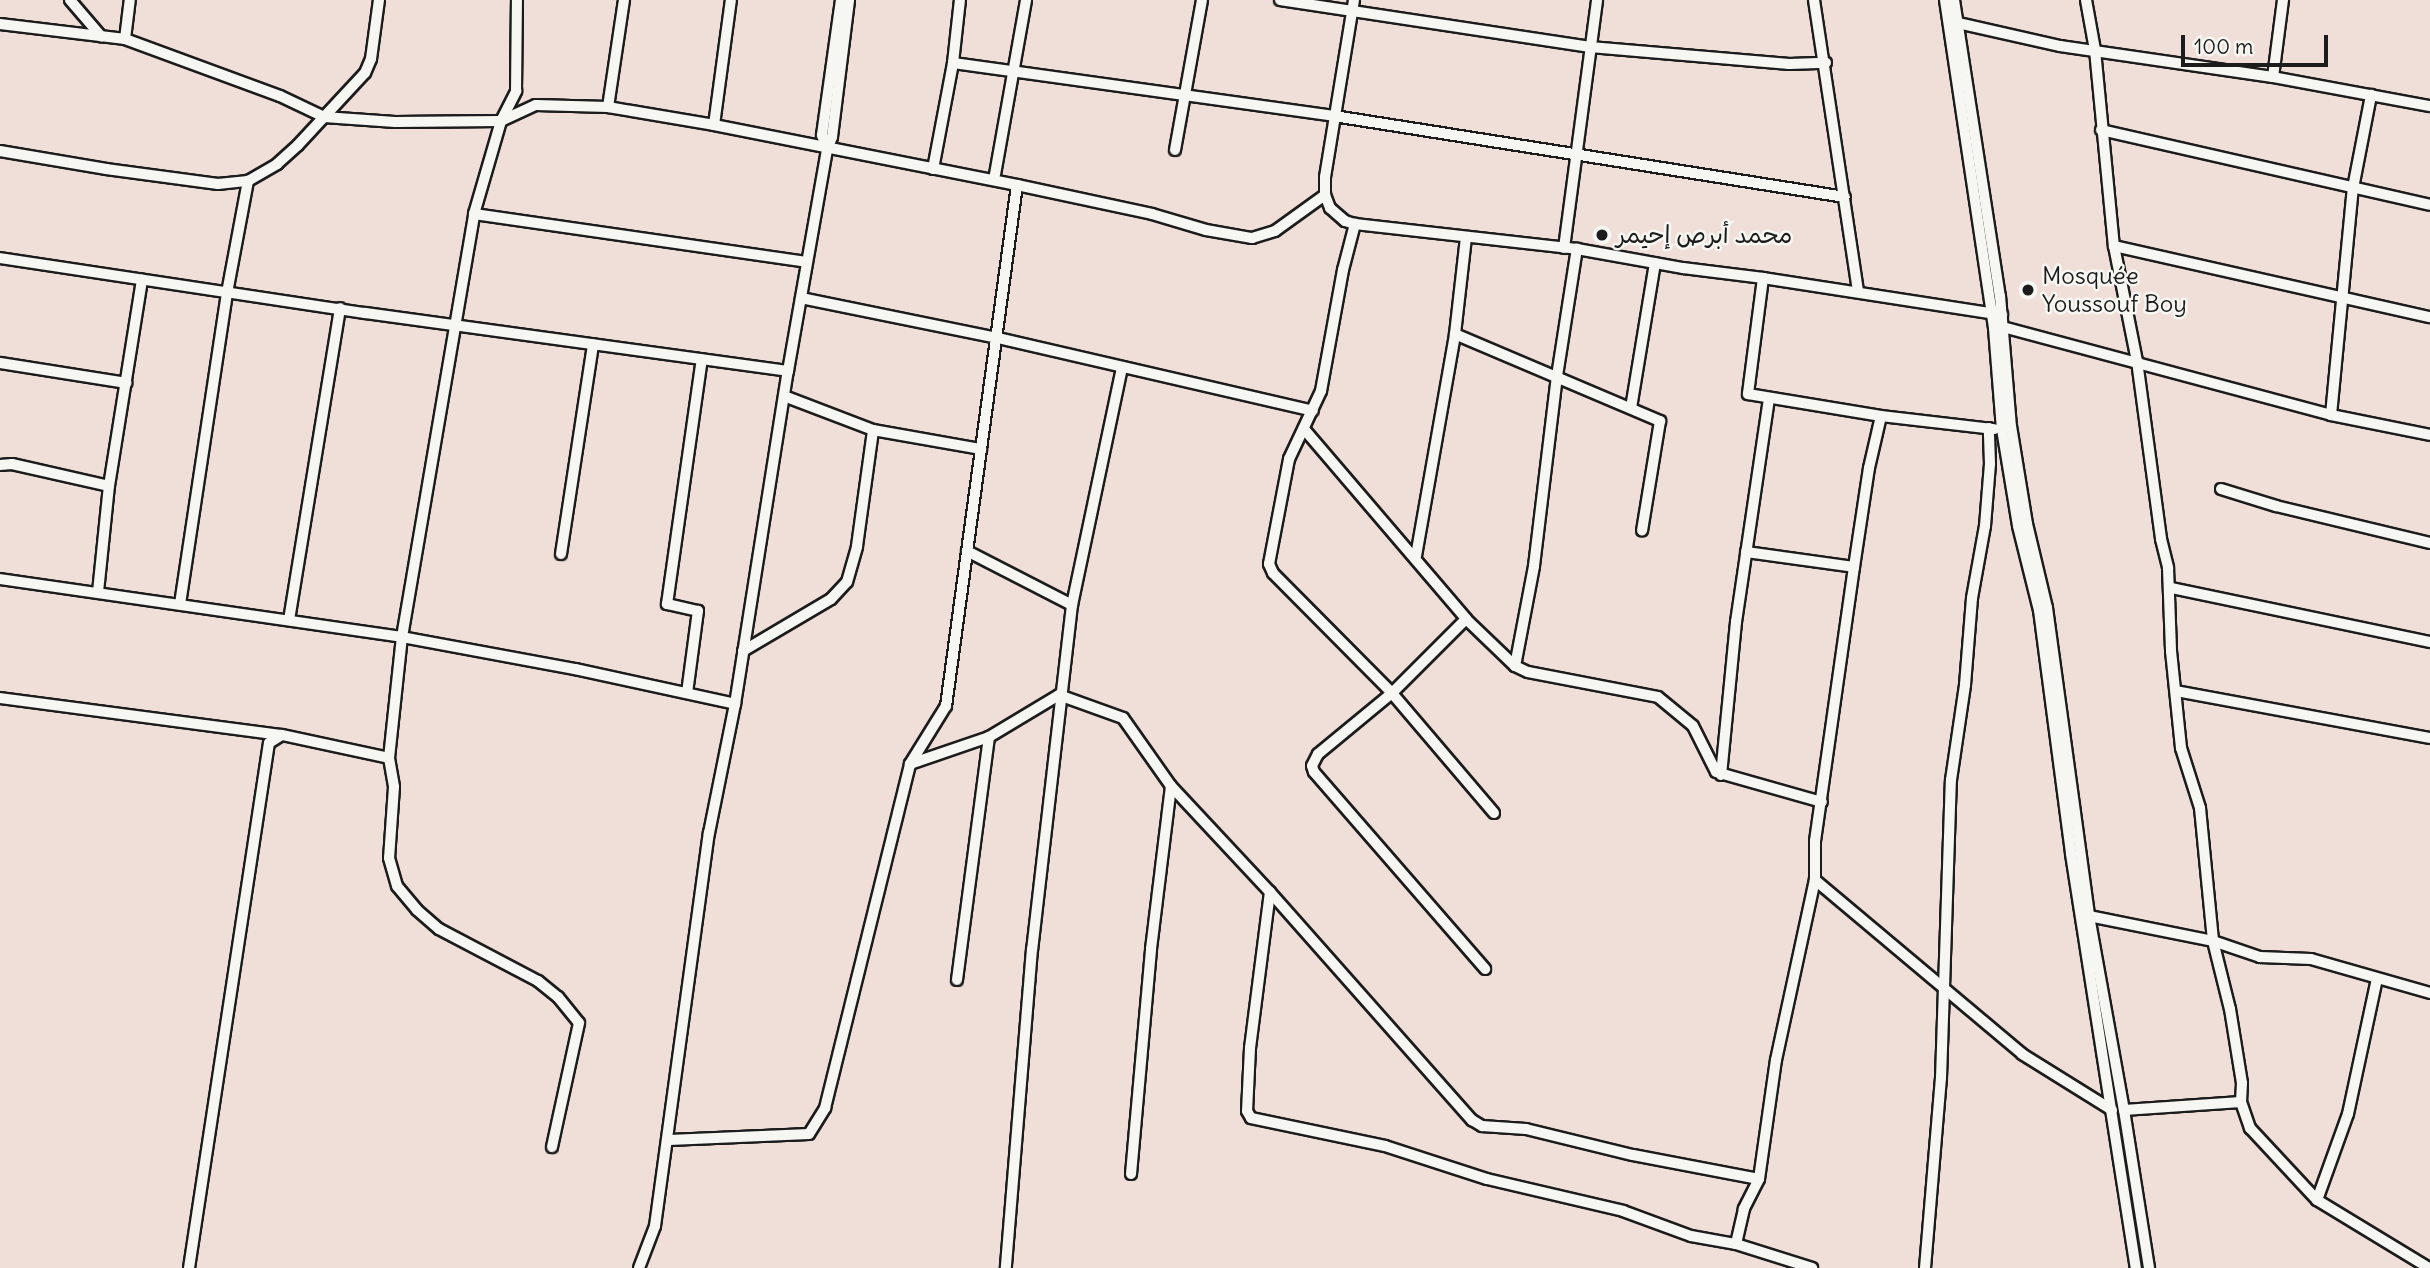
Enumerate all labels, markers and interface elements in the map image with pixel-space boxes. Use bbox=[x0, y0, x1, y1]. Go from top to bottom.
scale bar bbox=[2185, 21, 2332, 65]
text: 100 m bbox=[2194, 33, 2253, 60]
place label: محمد أبرص إحيمر bbox=[1616, 221, 1792, 249]
marker: محمد أبرص إحيمر bbox=[1594, 227, 1610, 243]
place label: Mosquée Youssouf Boy bbox=[2042, 262, 2187, 318]
marker: Mosquée Youssouf Boy bbox=[2020, 282, 2036, 298]

